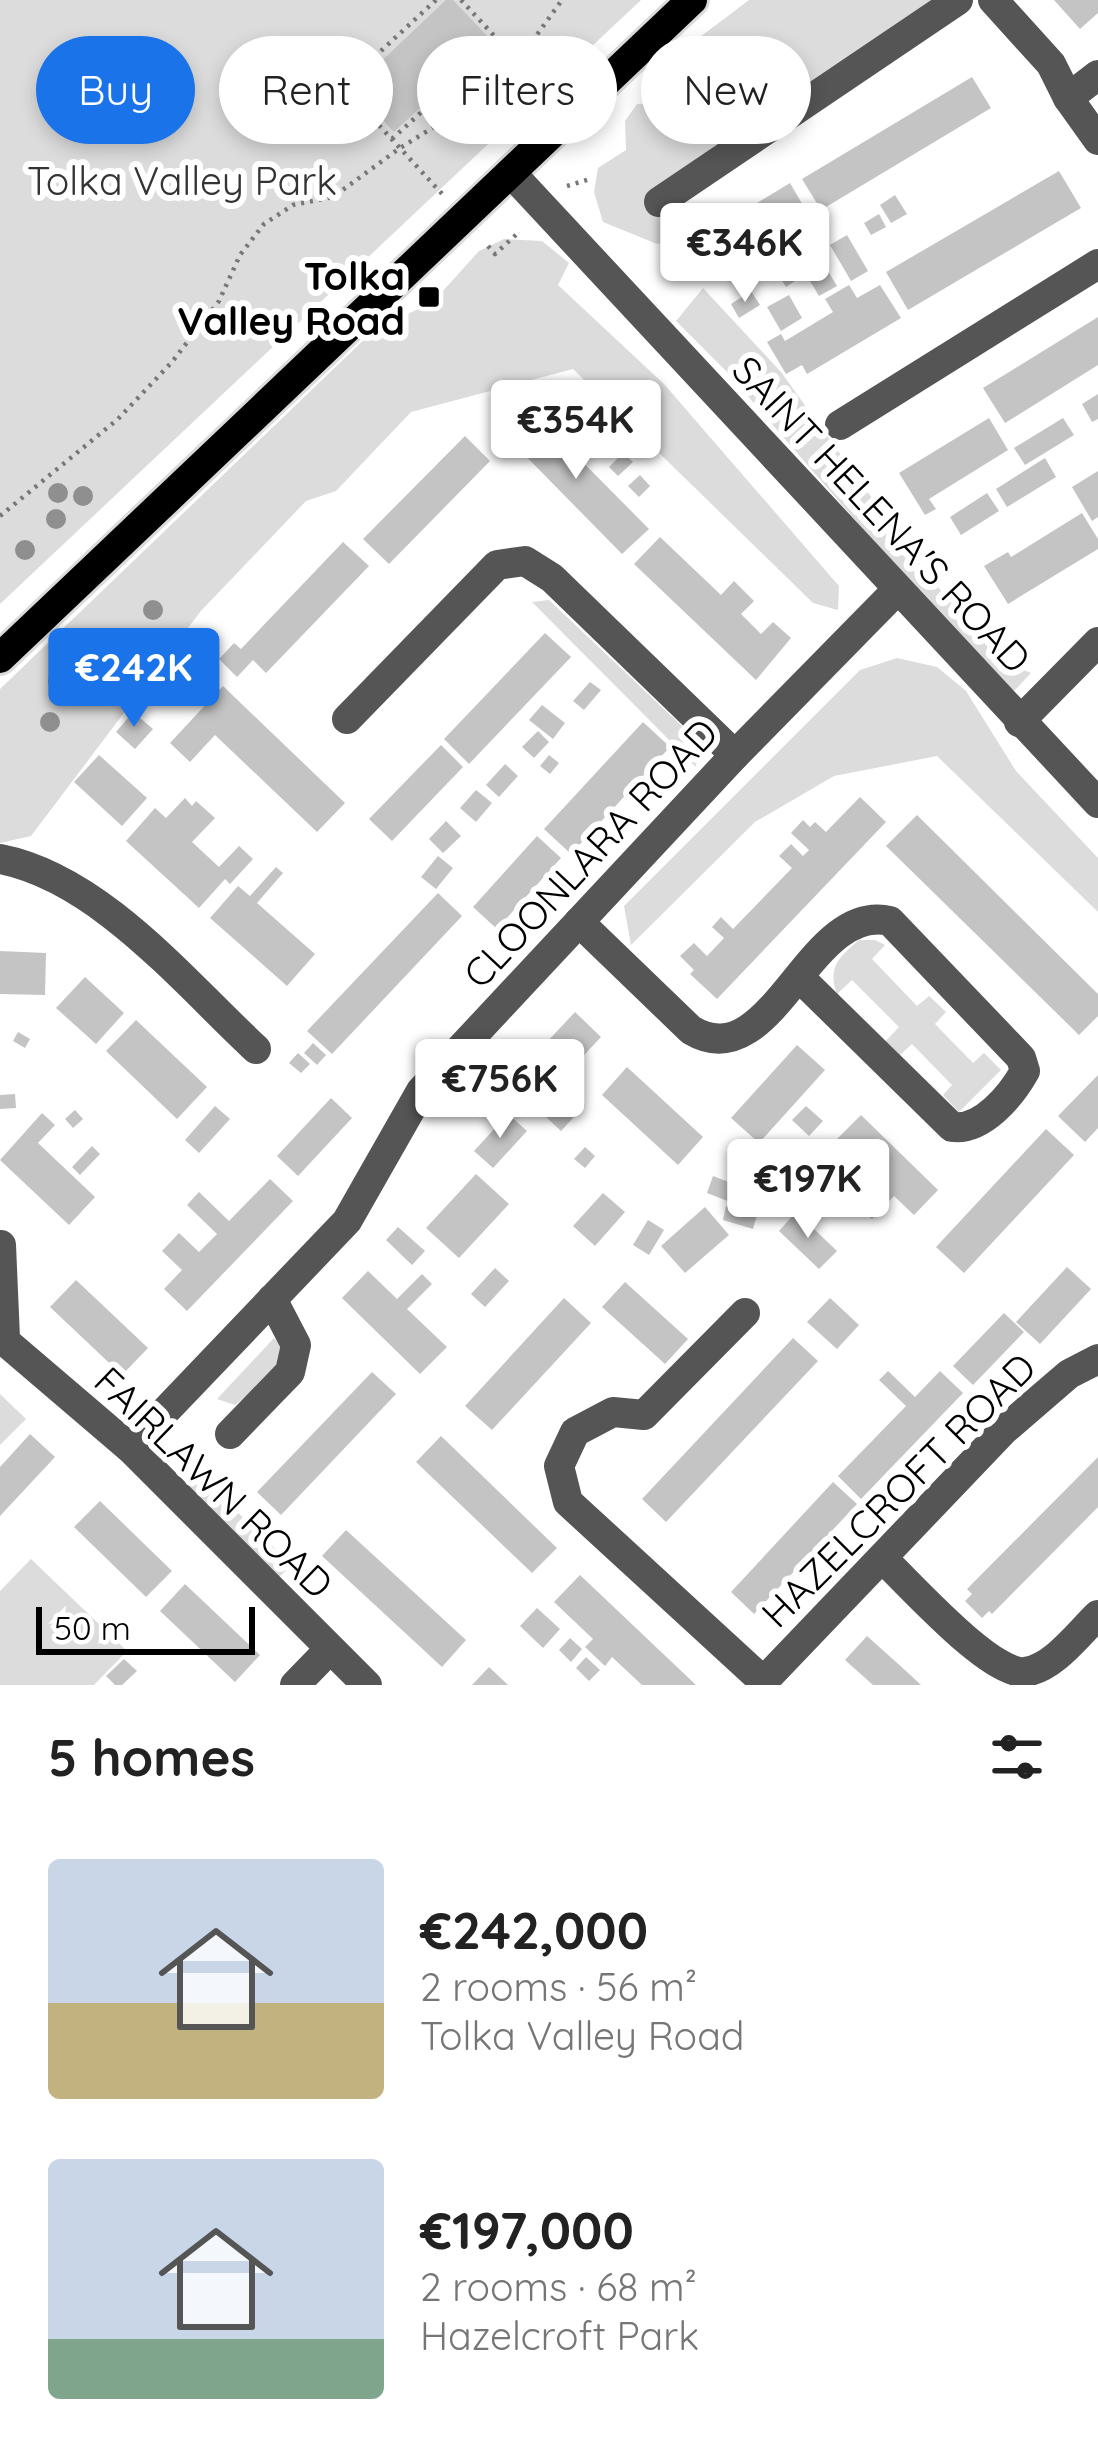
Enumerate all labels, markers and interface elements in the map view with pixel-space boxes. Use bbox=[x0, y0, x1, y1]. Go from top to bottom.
chip: Buy bbox=[36, 36, 195, 144]
chip: Rent bbox=[219, 36, 393, 144]
chip: Filters bbox=[417, 36, 617, 144]
chip: New bbox=[641, 36, 811, 144]
park label: Tolka Valley Park bbox=[27, 156, 337, 205]
pin: €346K bbox=[661, 203, 829, 305]
text: €346K bbox=[687, 217, 803, 266]
place label: Tolka Valley Road bbox=[177, 251, 405, 345]
marker: Tolka Valley Road bbox=[416, 284, 442, 310]
street label: SAINT HELENA'S ROAD bbox=[723, 346, 1041, 682]
pin: €354K bbox=[492, 380, 660, 482]
text: €354K bbox=[518, 394, 634, 443]
pin: €242K bbox=[50, 628, 218, 730]
text: €242K bbox=[75, 642, 193, 691]
street label: CLOONLARA ROAD bbox=[453, 708, 727, 998]
pin: €756K bbox=[416, 1039, 584, 1141]
text: €756K bbox=[442, 1053, 558, 1102]
pin: €197K bbox=[724, 1139, 892, 1241]
text: €197K bbox=[754, 1153, 862, 1202]
street label: HAZELCROFT ROAD bbox=[751, 1343, 1045, 1637]
street label: FAIRLAWN ROAD bbox=[85, 1356, 343, 1608]
scale bar bbox=[36, 1601, 255, 1654]
text: 50 m bbox=[54, 1607, 131, 1648]
icon: filters bbox=[984, 1724, 1050, 1790]
text: 5 homes bbox=[48, 1725, 255, 1789]
text: €242,000 bbox=[420, 1898, 648, 1962]
icon: home bbox=[144, 1907, 288, 2051]
text: 2 rooms · 56 m² bbox=[420, 1962, 697, 2011]
text: Tolka Valley Road bbox=[420, 2011, 744, 2060]
text: €197,000 bbox=[420, 2198, 634, 2262]
icon: home bbox=[144, 2207, 288, 2351]
text: 2 rooms · 68 m² bbox=[420, 2262, 697, 2311]
text: Hazelcroft Park bbox=[420, 2311, 699, 2360]

